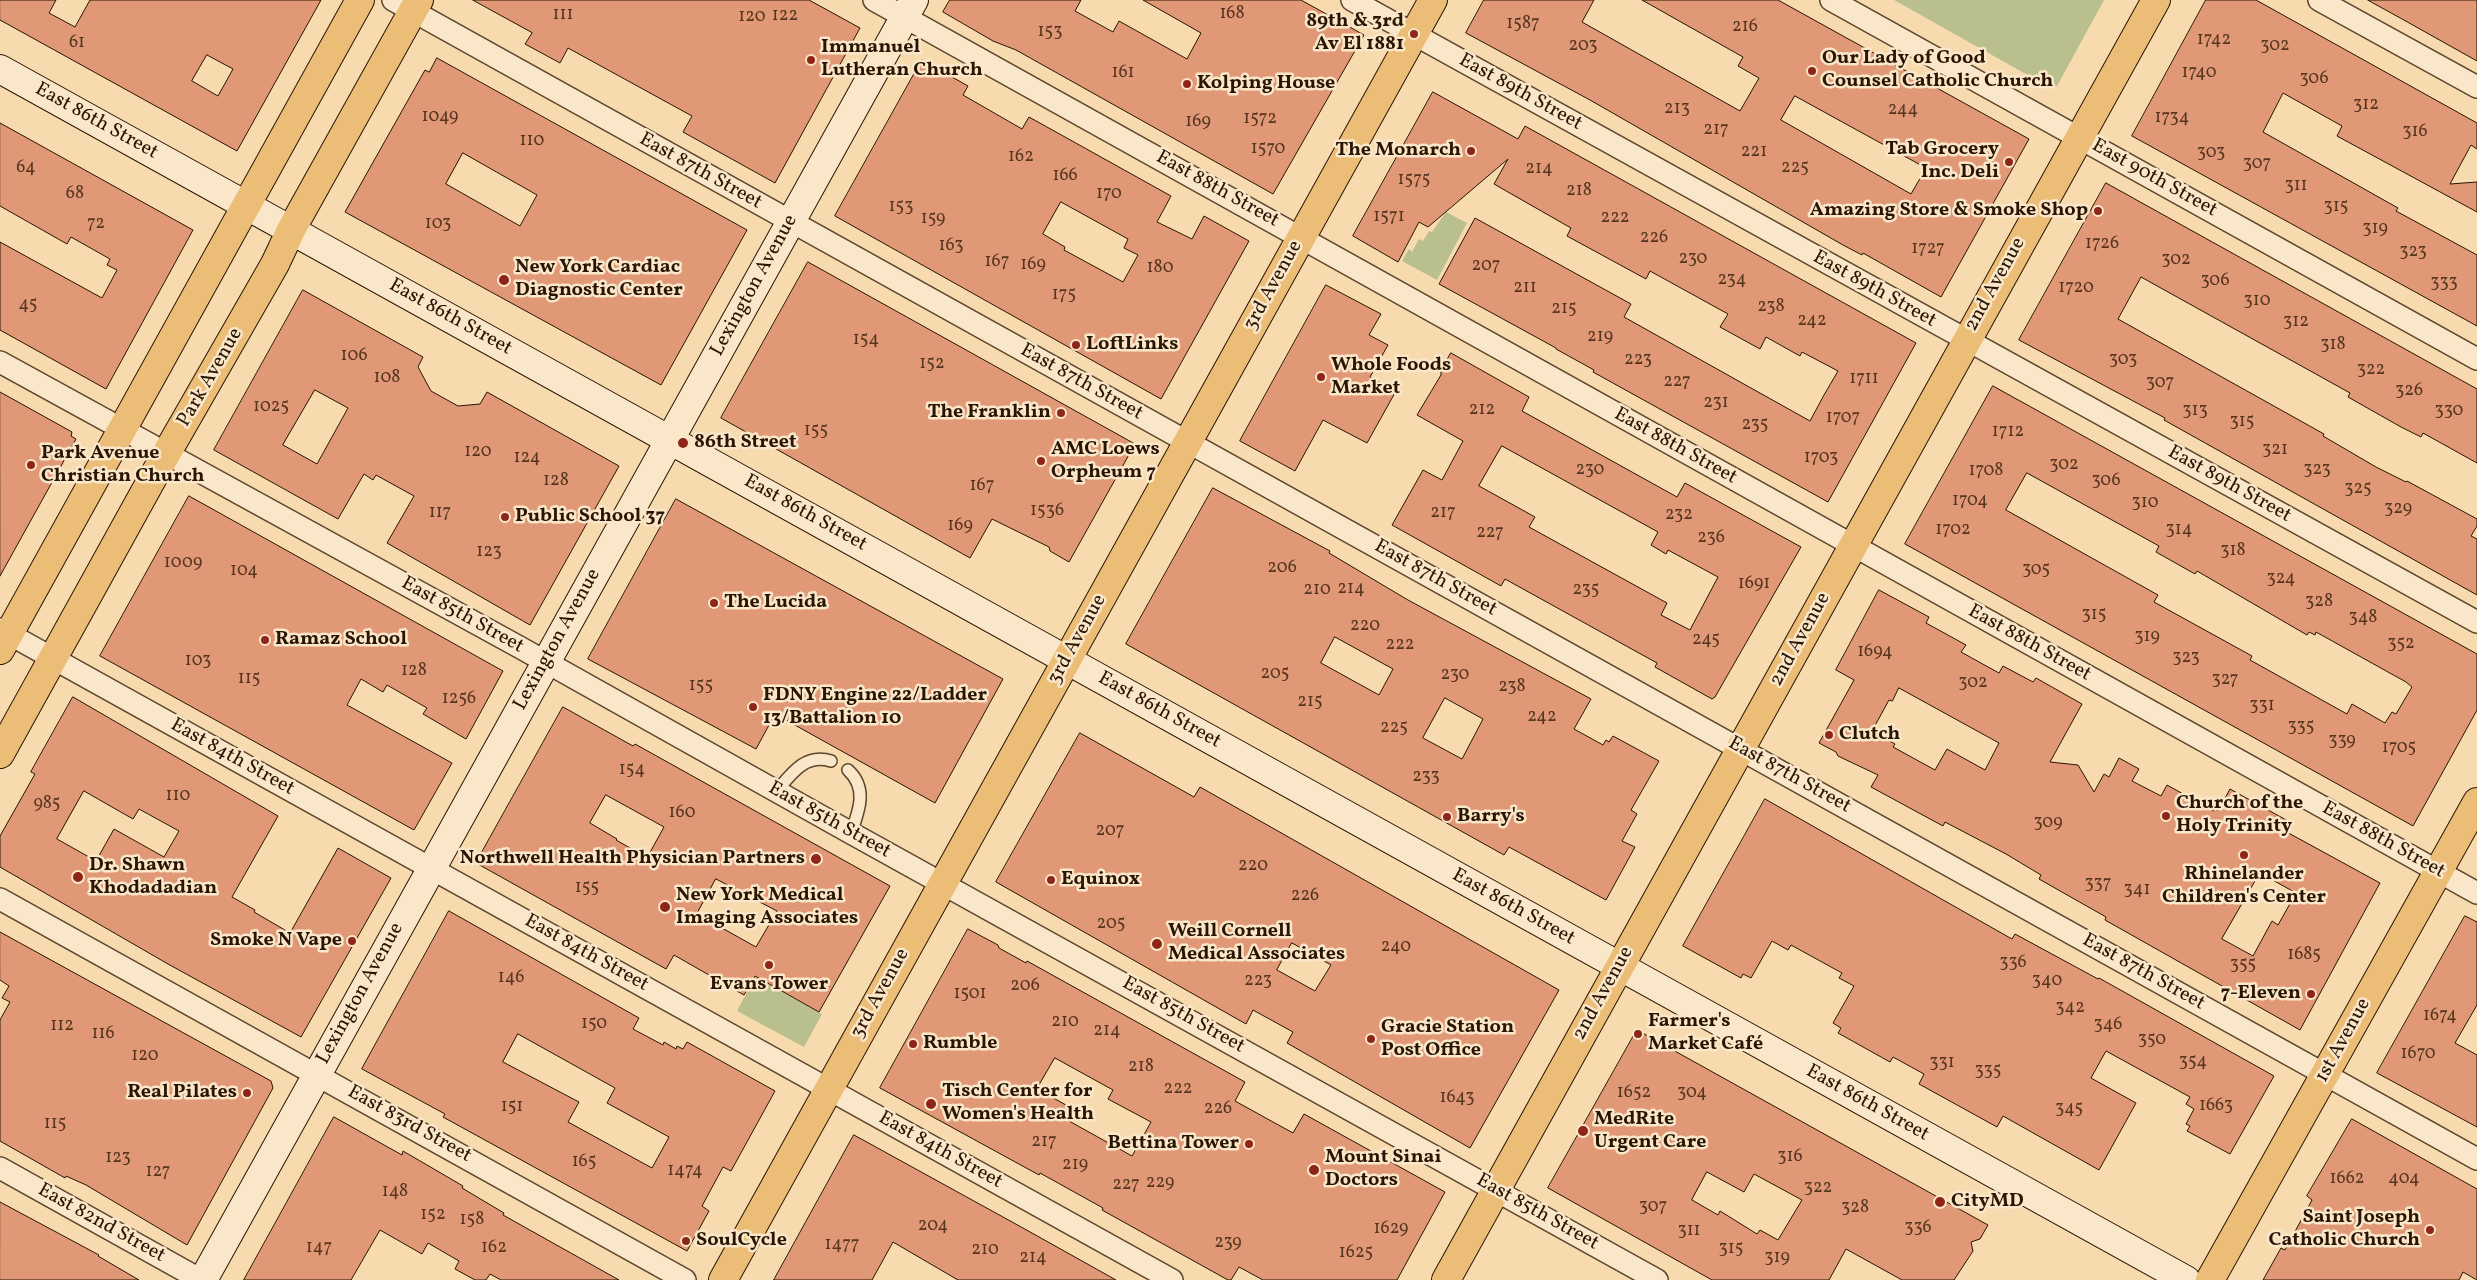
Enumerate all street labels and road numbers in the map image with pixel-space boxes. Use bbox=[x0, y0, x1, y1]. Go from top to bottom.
street label: East 89th Street bbox=[1454, 49, 1586, 137]
street label: East 86th Street bbox=[30, 78, 162, 166]
street label: East 87th Street bbox=[634, 128, 766, 216]
street label: East 90th Street bbox=[2087, 135, 2221, 223]
street label: East 88th Street bbox=[1151, 146, 1283, 234]
street label: Lexington Avenue bbox=[706, 211, 804, 361]
street label: 2nd Avenue bbox=[1960, 234, 2032, 336]
street label: 3rd Avenue bbox=[1239, 237, 1309, 335]
street label: East 89th Street bbox=[1808, 246, 1940, 334]
street label: East 86th Street bbox=[384, 274, 516, 362]
street label: Park Avenue bbox=[173, 324, 249, 432]
street label: East 87th Street bbox=[1015, 339, 1147, 427]
street label: East 88th Street bbox=[1609, 403, 1741, 491]
street label: East 89th Street bbox=[2163, 441, 2295, 529]
street label: East 86th Street bbox=[739, 470, 871, 558]
street label: East 87th Street bbox=[1369, 535, 1501, 623]
street label: Lexington Avenue bbox=[509, 565, 607, 715]
street label: East 85th Street bbox=[396, 572, 528, 660]
street label: 2nd Avenue bbox=[1765, 589, 1837, 691]
street label: 3rd Avenue bbox=[1043, 591, 1113, 689]
street label: East 88th Street bbox=[1963, 600, 2095, 688]
street label: East 86th Street bbox=[1093, 667, 1225, 755]
street label: East 84th Street bbox=[166, 714, 298, 802]
street label: East 87th Street bbox=[1723, 732, 1855, 820]
street label: East 85th Street bbox=[763, 777, 895, 865]
street label: East 88th Street bbox=[2317, 797, 2449, 885]
street label: East 86th Street bbox=[1447, 864, 1579, 952]
street label: East 84th Street bbox=[520, 910, 652, 998]
street label: Lexington Avenue bbox=[312, 919, 410, 1069]
street label: East 87th Street bbox=[2077, 929, 2209, 1017]
street label: 2nd Avenue bbox=[1568, 943, 1640, 1045]
street label: 3rd Avenue bbox=[846, 945, 916, 1043]
street label: East 85th Street bbox=[1117, 972, 1249, 1060]
street label: 1st Avenue bbox=[2311, 995, 2377, 1087]
street label: East 86th Street bbox=[1801, 1060, 1933, 1148]
street label: East 83rd Street bbox=[343, 1081, 475, 1169]
street label: East 84th Street bbox=[874, 1107, 1006, 1195]
street label: East 85th Street bbox=[1471, 1169, 1603, 1257]
street label: East 82nd Street bbox=[33, 1179, 169, 1269]

